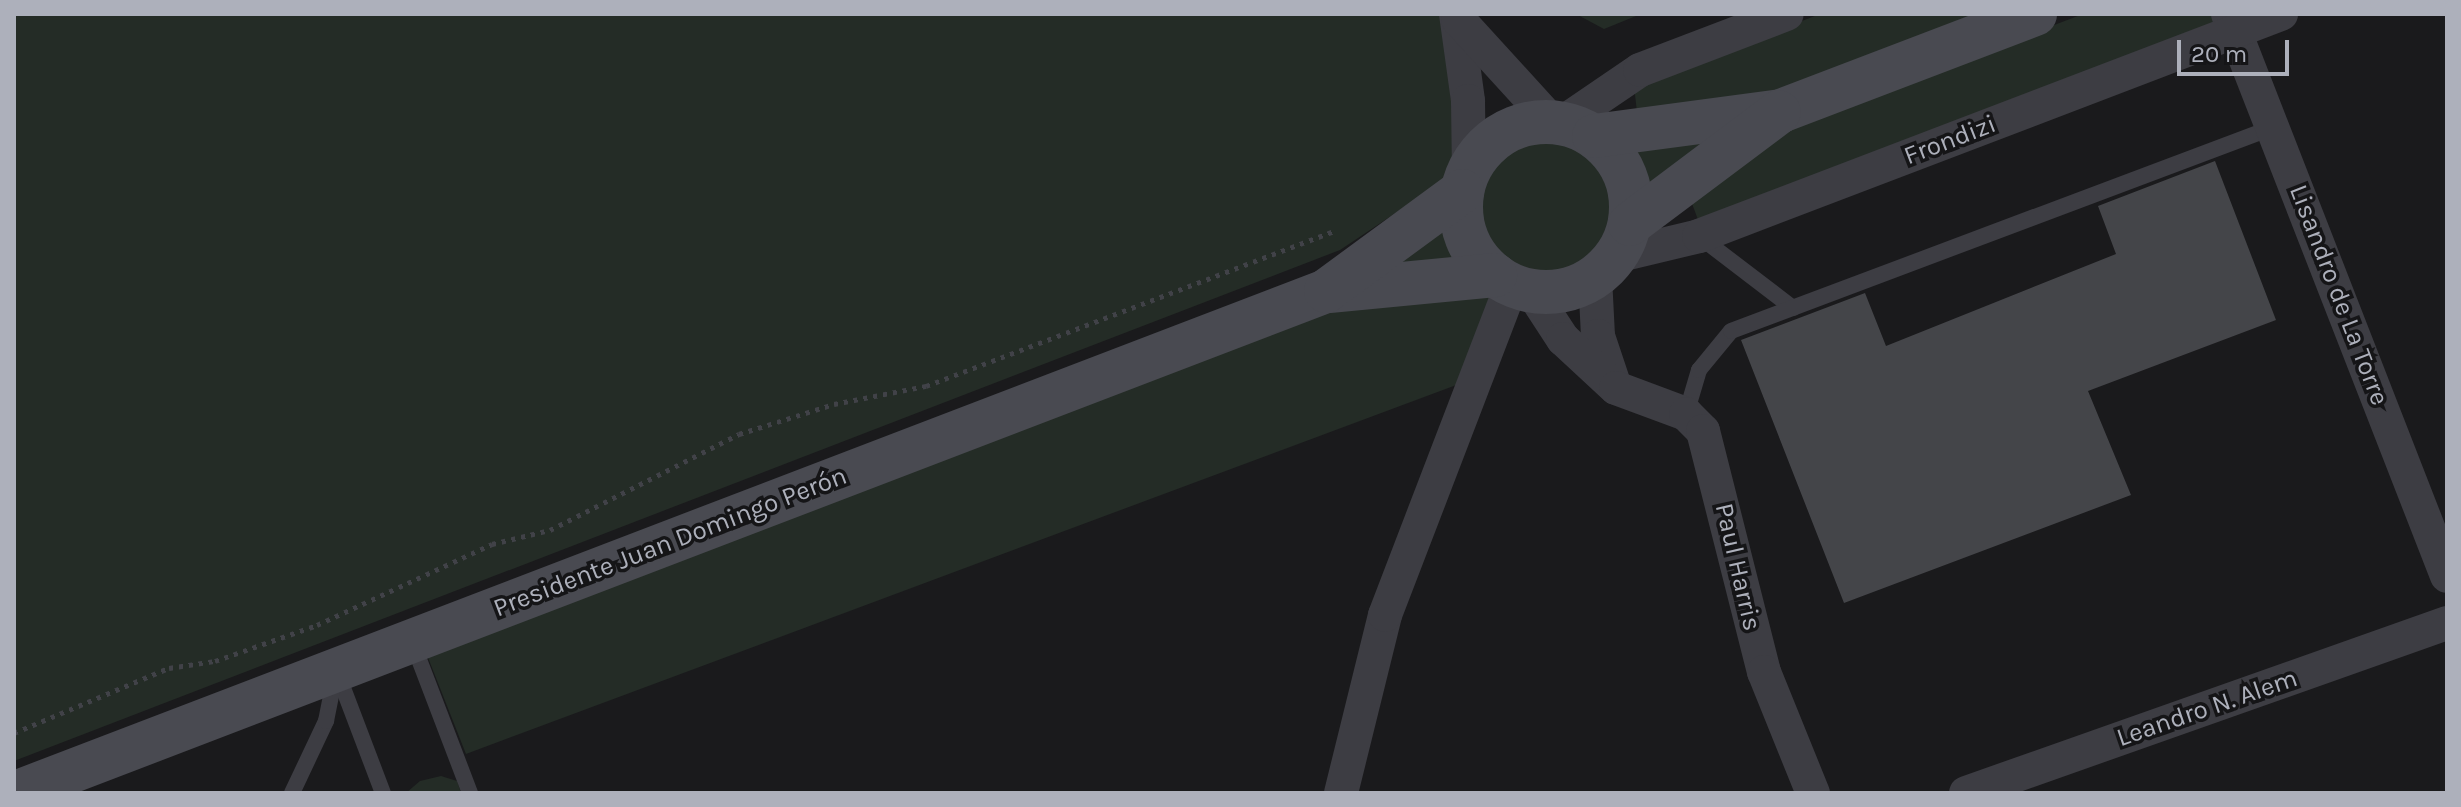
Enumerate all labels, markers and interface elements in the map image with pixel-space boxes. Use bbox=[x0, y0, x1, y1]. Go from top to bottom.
scale bar bbox=[2181, 24, 2293, 74]
text: 20 m bbox=[2191, 40, 2247, 68]
street label: Frondizi bbox=[1900, 108, 2000, 172]
street label: Lisandro de La Torre bbox=[2283, 180, 2395, 410]
street label: Presidente Juan Domingo Perón bbox=[489, 460, 851, 624]
street label: Paul Harris bbox=[1708, 500, 1768, 634]
street label: Leandro N. Alem bbox=[2112, 662, 2302, 754]

